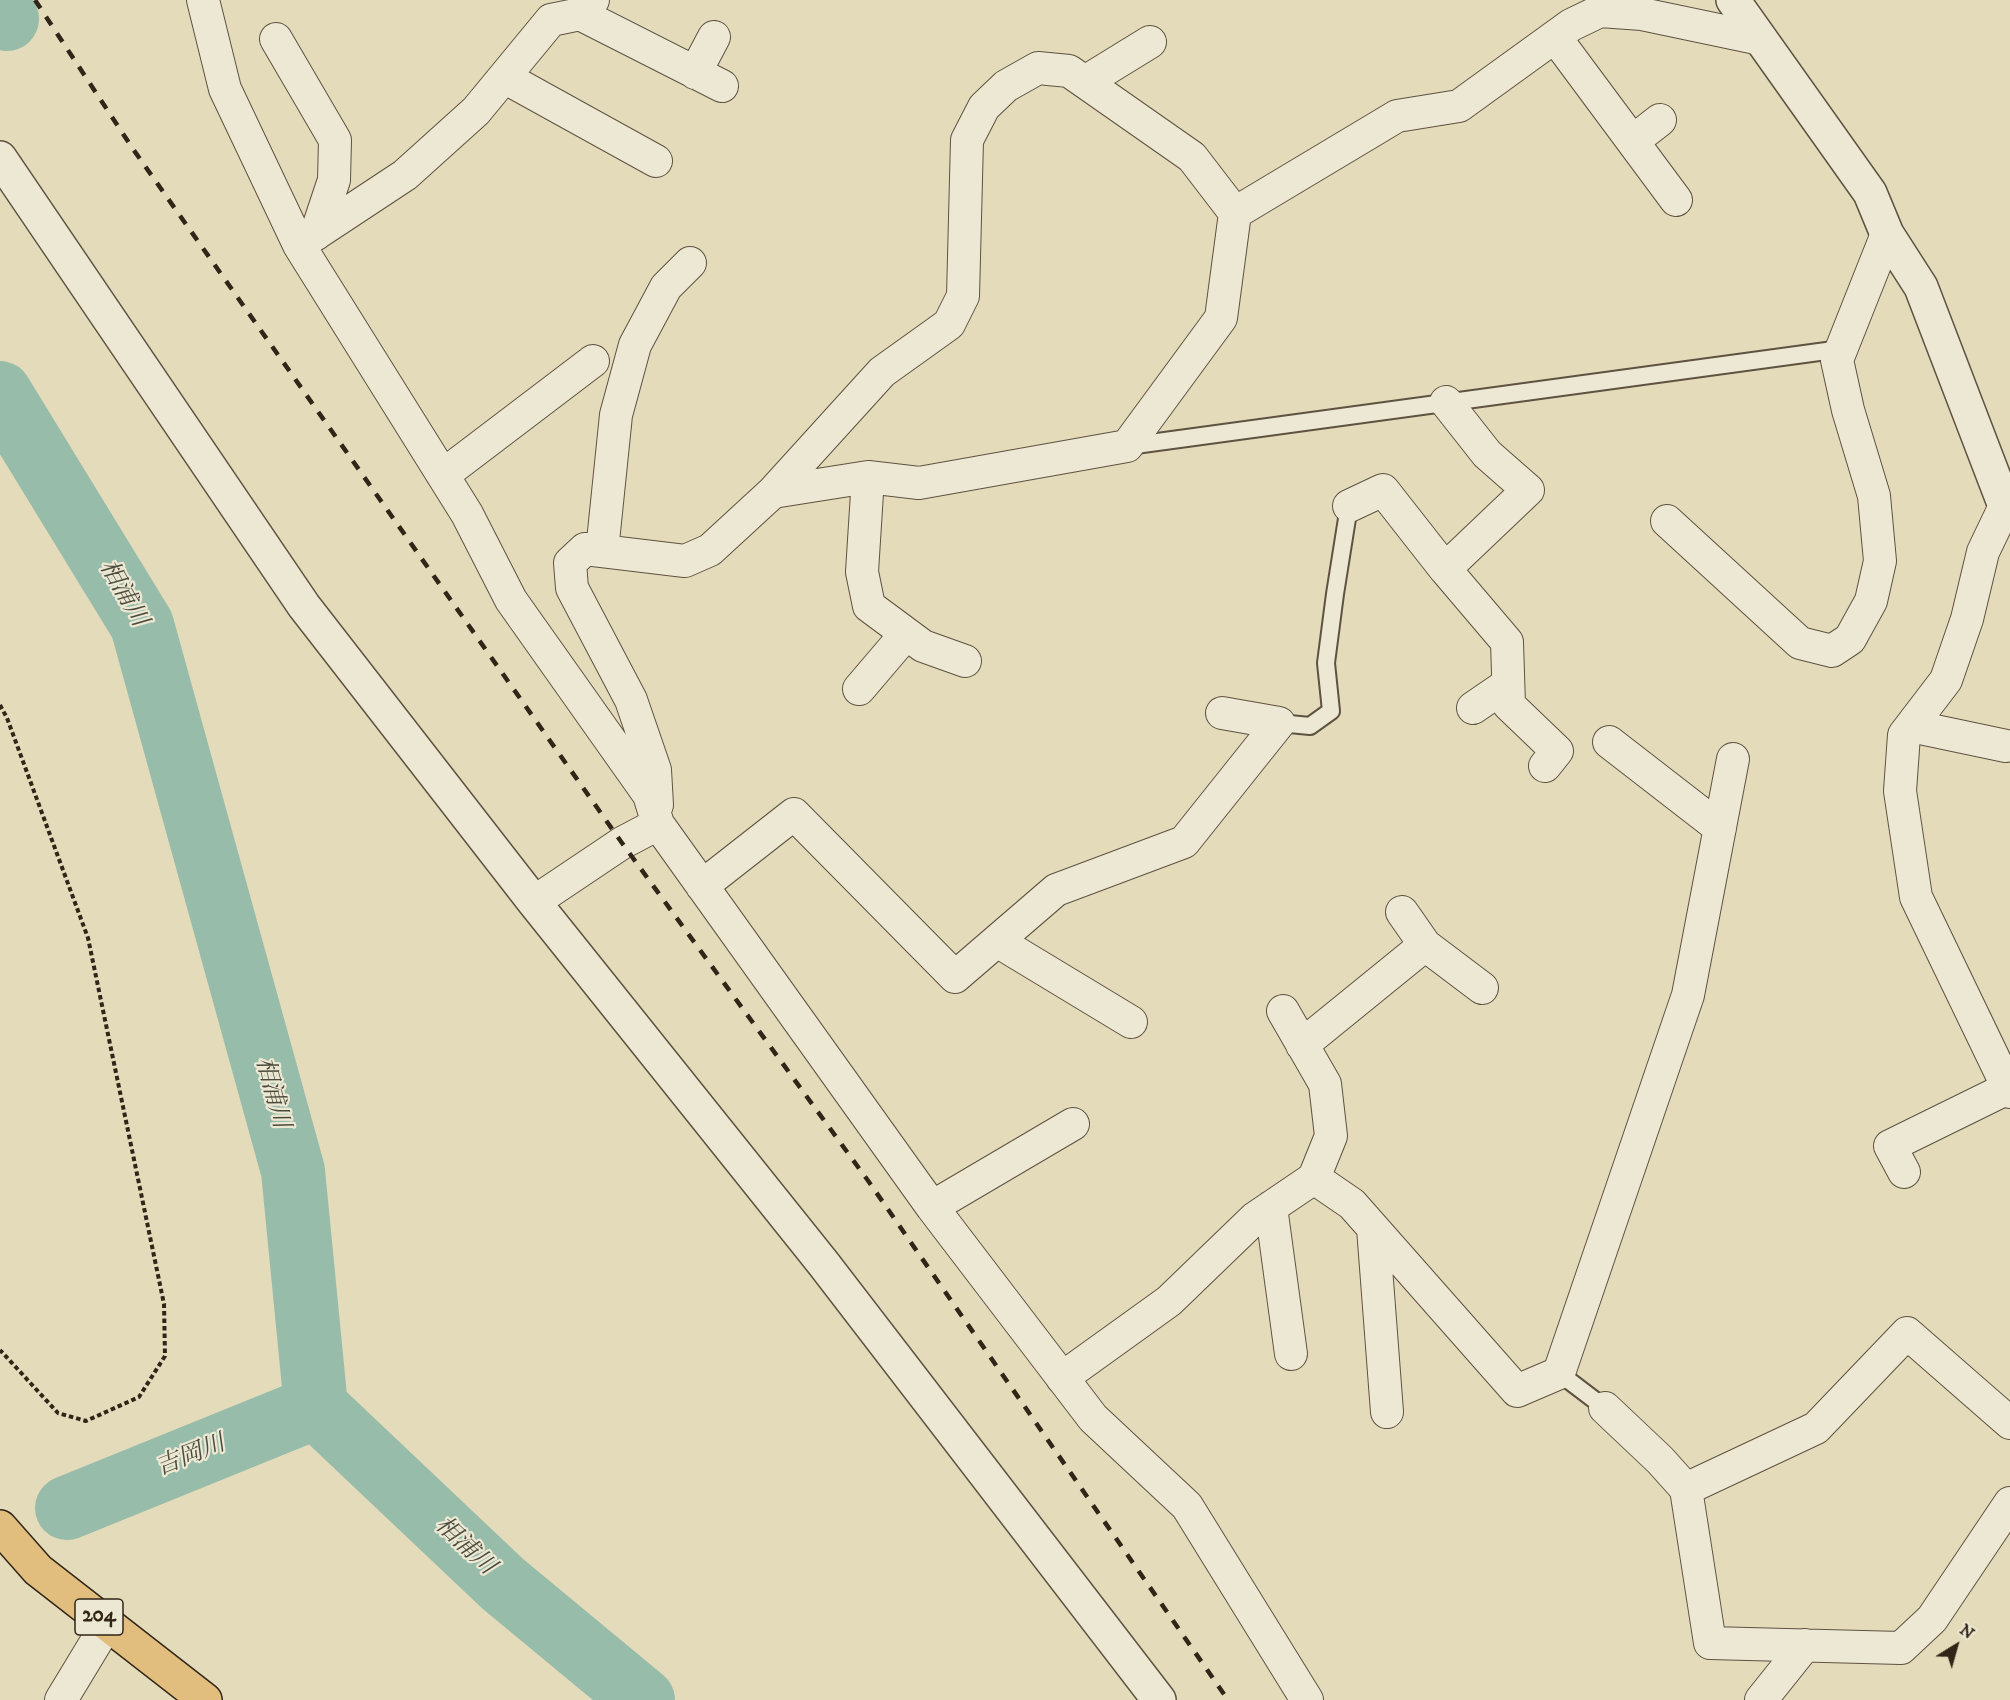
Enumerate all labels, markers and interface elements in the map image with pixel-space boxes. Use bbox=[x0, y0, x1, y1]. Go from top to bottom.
water label: 相浦川 bbox=[92, 556, 152, 632]
water label: 相浦川 bbox=[248, 1054, 294, 1132]
water label: 吉岡川 bbox=[152, 1430, 230, 1484]
water label: 相浦川 bbox=[428, 1512, 500, 1582]
road number: 204 bbox=[75, 1599, 123, 1635]
north arrow bbox=[1926, 1616, 1986, 1676]
text: N bbox=[1956, 1620, 1978, 1644]

